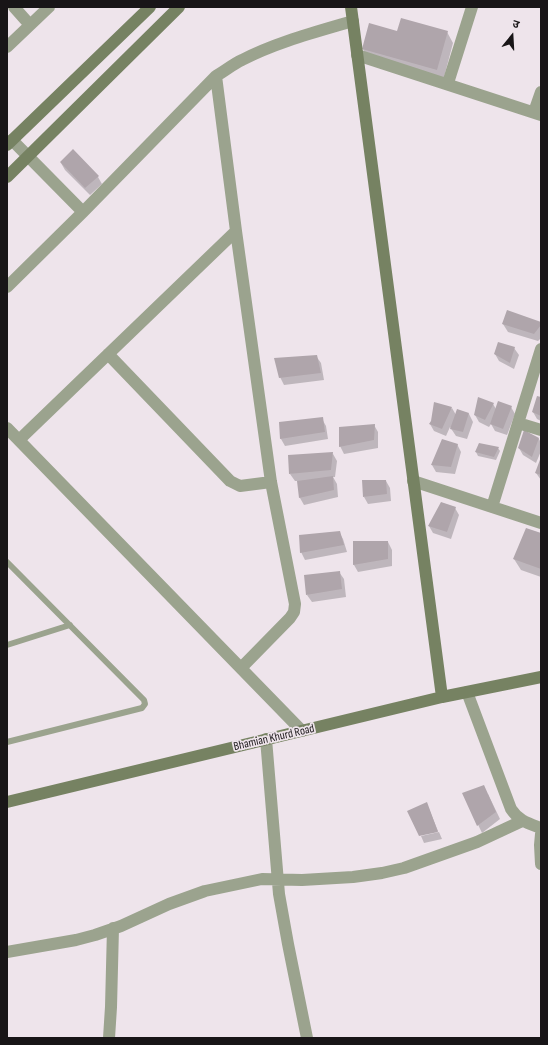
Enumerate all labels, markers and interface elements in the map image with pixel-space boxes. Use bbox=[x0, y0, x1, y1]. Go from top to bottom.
north arrow bbox=[492, 16, 532, 56]
text: उ bbox=[511, 17, 521, 31]
street label: Bhamian Khurd Road bbox=[232, 722, 316, 754]

